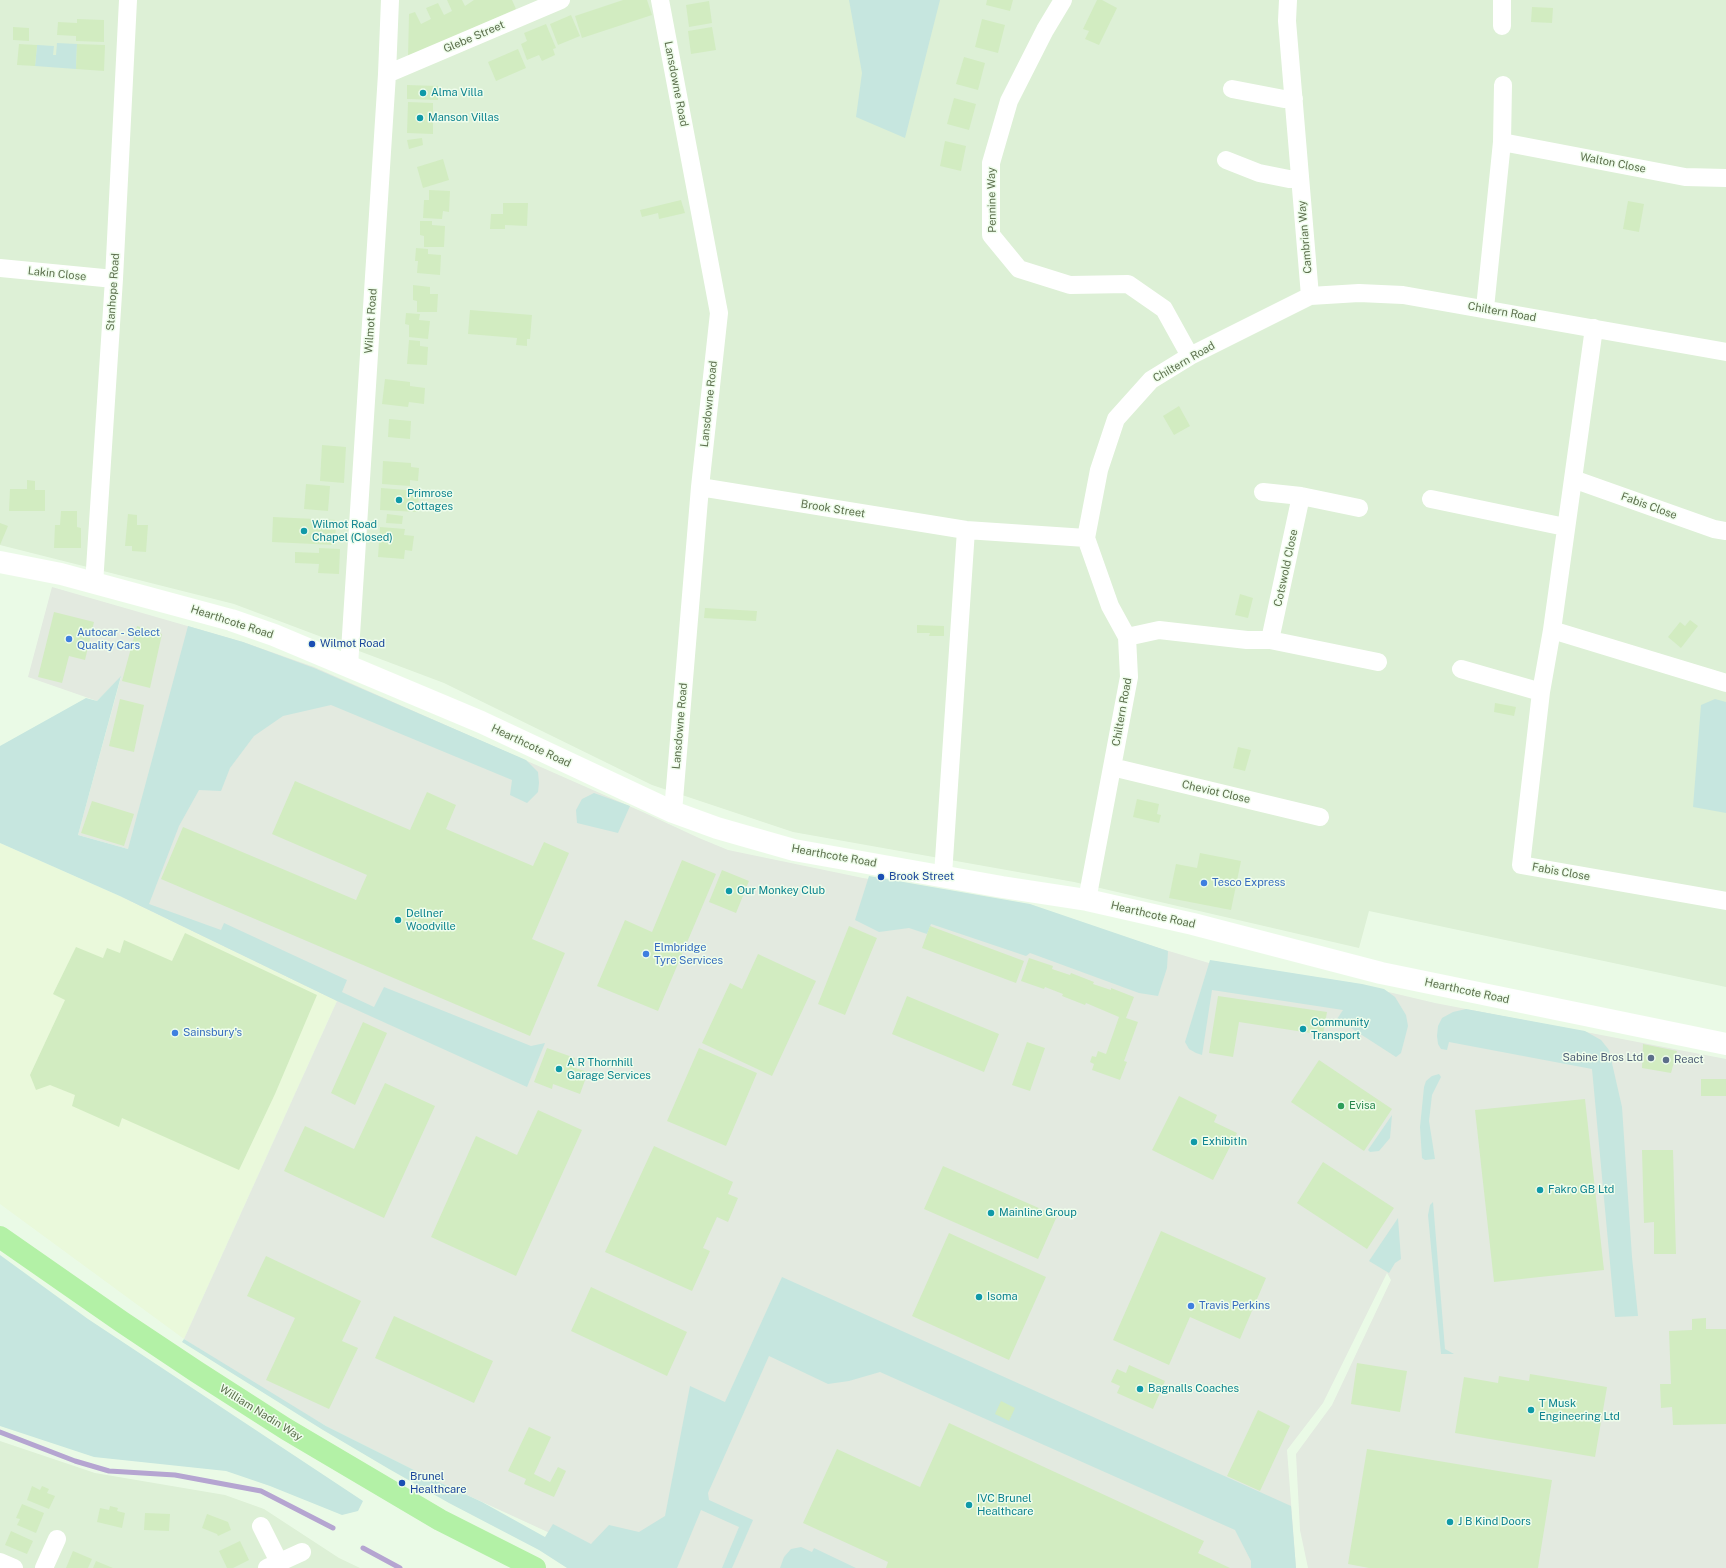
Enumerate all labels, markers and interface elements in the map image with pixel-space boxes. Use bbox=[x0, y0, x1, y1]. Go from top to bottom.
street label: Glebe Street bbox=[442, 18, 506, 56]
street label: Lansdowne Road bbox=[661, 40, 691, 128]
place label: Alma Villa bbox=[431, 86, 483, 100]
marker: Alma Villa bbox=[418, 88, 428, 98]
place label: Manson Villas bbox=[428, 111, 499, 125]
marker: Manson Villas bbox=[415, 113, 425, 123]
street label: Walton Close bbox=[1579, 150, 1647, 176]
street label: Pennine Way bbox=[985, 167, 999, 233]
street label: Cambrian Way bbox=[1295, 200, 1315, 274]
street label: Stanhope Road bbox=[104, 253, 122, 331]
street label: Lakin Close bbox=[27, 264, 87, 284]
street label: Wilmot Road bbox=[362, 288, 380, 354]
street label: Chiltern Road bbox=[1467, 299, 1537, 325]
street label: Chiltern Road bbox=[1151, 339, 1217, 385]
street label: Lansdowne Road bbox=[698, 360, 720, 448]
place label: Primrose Cottages bbox=[407, 487, 453, 513]
street label: Fabis Close bbox=[1619, 490, 1679, 522]
marker: Primrose Cottages bbox=[394, 495, 404, 505]
street label: Brook Street bbox=[800, 497, 866, 521]
place label: Wilmot Road Chapel (Closed) bbox=[312, 518, 393, 544]
marker: Wilmot Road Chapel (Closed) bbox=[299, 526, 309, 536]
street label: Cotswold Close bbox=[1271, 528, 1301, 608]
street label: Hearthcote Road bbox=[189, 602, 275, 642]
place label: Autocar - Select Quality Cars bbox=[77, 626, 160, 652]
marker: Autocar - Select Quality Cars bbox=[64, 634, 74, 644]
place label: Wilmot Road bbox=[320, 637, 385, 651]
marker: Wilmot Road bbox=[307, 639, 317, 649]
street label: Chiltern Road bbox=[1109, 677, 1135, 747]
street label: Lansdowne Road bbox=[670, 682, 690, 770]
street label: Hearthcote Road bbox=[489, 722, 573, 770]
street label: Cheviot Close bbox=[1180, 778, 1252, 806]
street label: Hearthcote Road bbox=[790, 842, 878, 870]
street label: Fabis Close bbox=[1531, 860, 1591, 884]
place label: Brook Street bbox=[889, 870, 954, 884]
marker: Brook Street bbox=[876, 872, 886, 882]
place label: Tesco Express bbox=[1212, 876, 1285, 890]
marker: Tesco Express bbox=[1199, 878, 1209, 888]
place label: Our Monkey Club bbox=[737, 884, 825, 898]
marker: Our Monkey Club bbox=[724, 886, 734, 896]
street label: Hearthcote Road bbox=[1109, 899, 1197, 931]
place label: Dellner Woodville bbox=[406, 907, 456, 933]
marker: Dellner Woodville bbox=[393, 915, 403, 925]
place label: Elmbridge Tyre Services bbox=[654, 941, 723, 967]
marker: Elmbridge Tyre Services bbox=[641, 949, 651, 959]
street label: Hearthcote Road bbox=[1423, 976, 1511, 1006]
place label: Community Transport bbox=[1311, 1016, 1369, 1042]
marker: Community Transport bbox=[1298, 1024, 1308, 1034]
place label: Sainsbury's bbox=[183, 1026, 242, 1040]
marker: Sainsbury's bbox=[170, 1028, 180, 1038]
place label: Sabine Bros Ltd bbox=[1562, 1051, 1643, 1065]
marker: Sabine Bros Ltd bbox=[1646, 1053, 1656, 1063]
place label: React bbox=[1674, 1053, 1704, 1067]
marker: React bbox=[1661, 1055, 1671, 1065]
place label: A R Thornhill Garage Services bbox=[567, 1056, 651, 1082]
marker: A R Thornhill Garage Services bbox=[554, 1064, 564, 1074]
place label: Evisa bbox=[1349, 1099, 1376, 1113]
marker: Evisa bbox=[1336, 1101, 1346, 1111]
place label: ExhibitIn bbox=[1202, 1135, 1247, 1149]
marker: ExhibitIn bbox=[1189, 1137, 1199, 1147]
place label: Fakro GB Ltd bbox=[1548, 1183, 1614, 1197]
marker: Fakro GB Ltd bbox=[1535, 1185, 1545, 1195]
place label: Mainline Group bbox=[999, 1206, 1077, 1220]
marker: Mainline Group bbox=[986, 1208, 996, 1218]
place label: Isoma bbox=[987, 1290, 1017, 1304]
marker: Isoma bbox=[974, 1292, 984, 1302]
place label: Travis Perkins bbox=[1199, 1299, 1270, 1313]
marker: Travis Perkins bbox=[1186, 1301, 1196, 1311]
street label: William Nadin Way bbox=[217, 1382, 305, 1444]
place label: Bagnalls Coaches bbox=[1148, 1382, 1239, 1396]
marker: Bagnalls Coaches bbox=[1135, 1384, 1145, 1394]
place label: T Musk Engineering Ltd bbox=[1539, 1397, 1620, 1423]
marker: T Musk Engineering Ltd bbox=[1526, 1405, 1536, 1415]
place label: Brunel Healthcare bbox=[410, 1470, 467, 1496]
marker: Brunel Healthcare bbox=[397, 1478, 407, 1488]
place label: IVC Brunel Healthcare bbox=[977, 1492, 1034, 1518]
marker: IVC Brunel Healthcare bbox=[964, 1500, 974, 1510]
place label: J B Kind Doors bbox=[1458, 1515, 1531, 1529]
marker: J B Kind Doors bbox=[1445, 1517, 1455, 1527]

